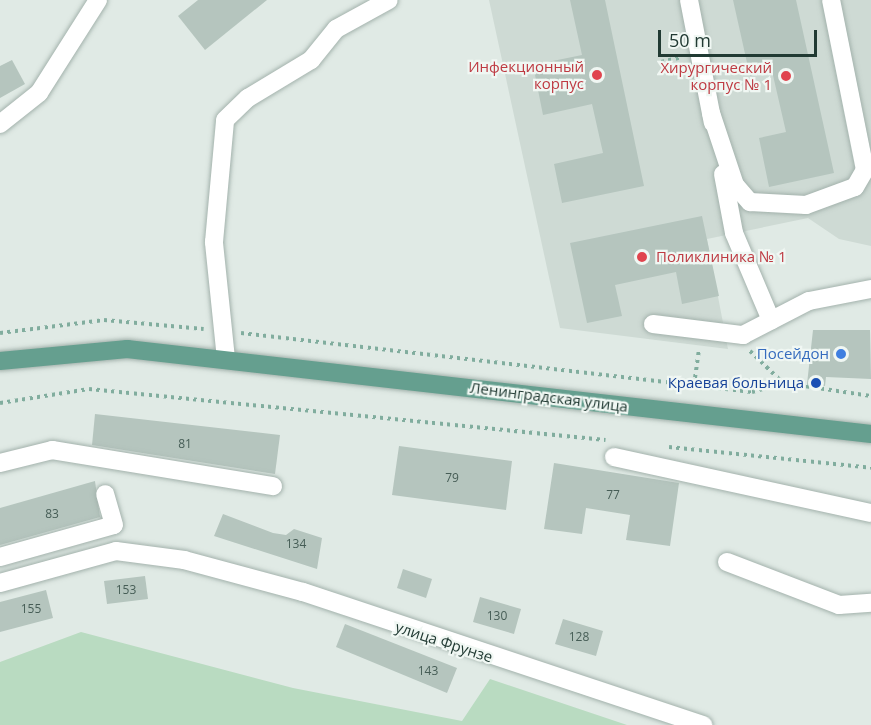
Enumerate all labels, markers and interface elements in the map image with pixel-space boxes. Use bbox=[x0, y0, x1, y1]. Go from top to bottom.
scale bar bbox=[661, 18, 820, 56]
text: 50 m bbox=[669, 28, 711, 52]
place label: Инфекционный корпус bbox=[468, 57, 584, 92]
place label: Хирургический корпус № 1 bbox=[660, 58, 772, 93]
marker: Инфекционный корпус bbox=[588, 66, 606, 84]
marker: Хирургический корпус № 1 bbox=[777, 67, 795, 85]
marker: Поликлиника № 1 bbox=[633, 248, 651, 266]
place label: Поликлиника № 1 bbox=[656, 248, 787, 266]
place label: Посейдон bbox=[757, 345, 829, 363]
marker: Посейдон bbox=[834, 347, 848, 361]
place label: Краевая больница bbox=[668, 374, 804, 392]
marker: Краевая больница bbox=[809, 376, 823, 390]
street label: Ленинградская улица bbox=[469, 378, 629, 416]
house number: 81 bbox=[178, 437, 192, 451]
house number: 79 bbox=[445, 471, 459, 485]
house number: 77 bbox=[606, 488, 620, 502]
house number: 83 bbox=[45, 507, 59, 521]
house number: 134 bbox=[286, 537, 306, 551]
house number: 153 bbox=[116, 583, 136, 597]
house number: 155 bbox=[21, 602, 41, 616]
house number: 130 bbox=[487, 609, 507, 623]
street label: улица Фрунзе bbox=[393, 618, 495, 666]
house number: 128 bbox=[569, 630, 589, 644]
house number: 143 bbox=[418, 664, 438, 678]

